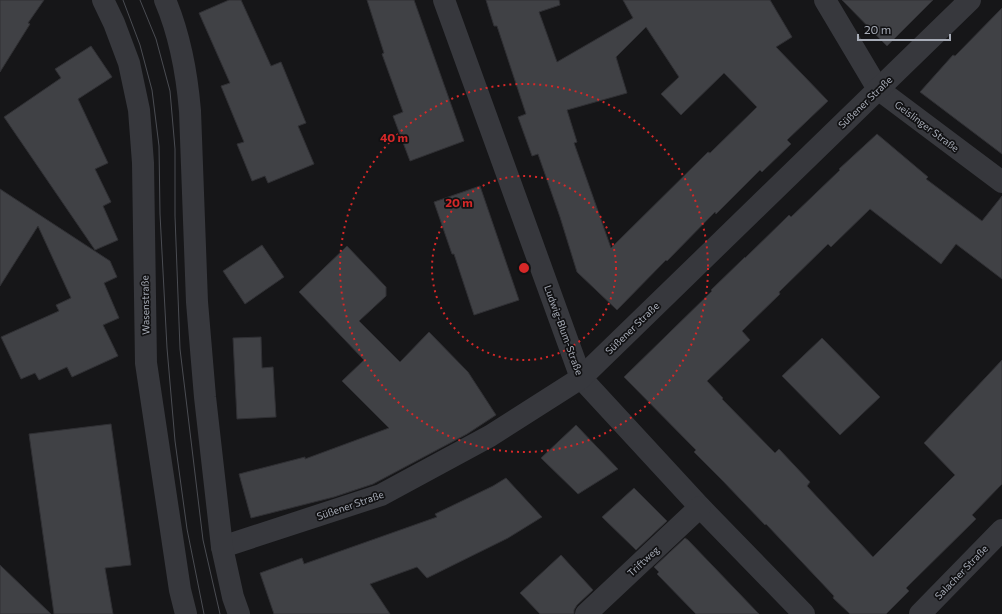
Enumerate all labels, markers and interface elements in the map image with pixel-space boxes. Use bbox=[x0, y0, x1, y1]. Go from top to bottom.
scale bar bbox=[858, 16, 950, 42]
text: 20 m bbox=[864, 22, 891, 36]
street label: Süßener Straße bbox=[836, 73, 894, 131]
street label: Geislinger Straße bbox=[892, 98, 962, 154]
text: 40 m bbox=[380, 130, 408, 144]
text: 20 m bbox=[445, 195, 473, 209]
centre of rings bbox=[517, 261, 531, 275]
street label: Wasenstraße bbox=[138, 275, 152, 335]
street label: Ludwig-Blum-Straße bbox=[542, 283, 586, 377]
street label: Süßener Straße bbox=[603, 299, 661, 357]
street label: Süßener Straße bbox=[315, 488, 385, 522]
street label: Salacher Straße bbox=[932, 542, 990, 602]
street label: Triftweg bbox=[625, 543, 662, 579]

